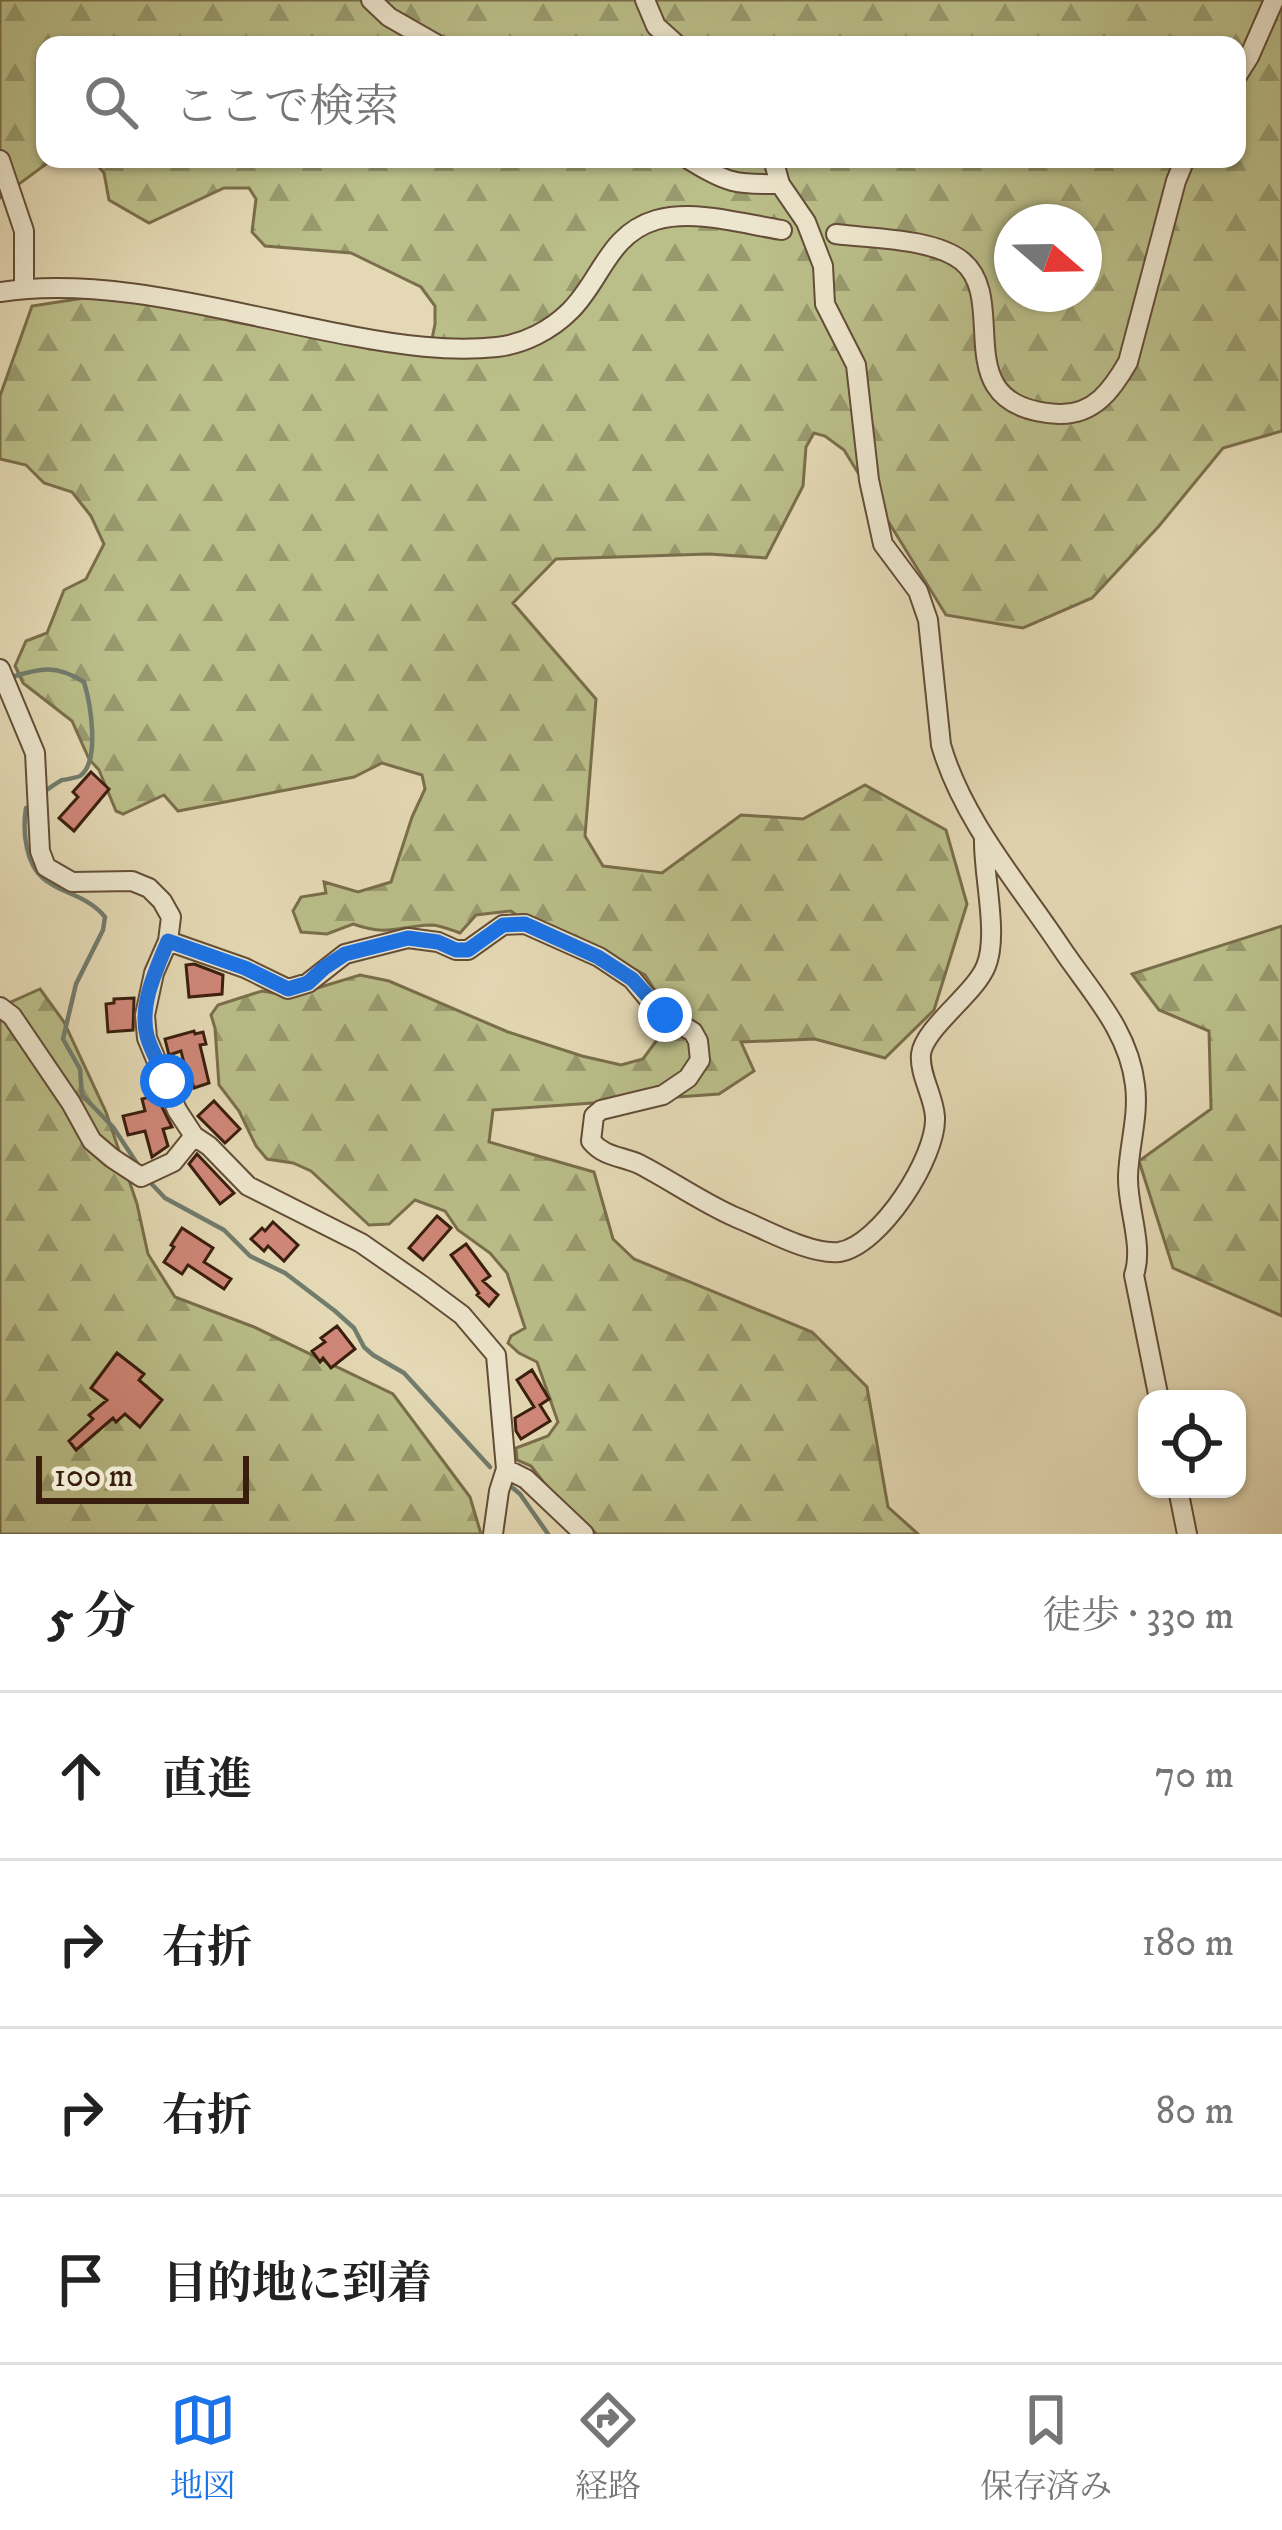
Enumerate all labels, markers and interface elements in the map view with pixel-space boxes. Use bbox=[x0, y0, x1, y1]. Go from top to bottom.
search box bbox=[36, 36, 1246, 168]
icon: search bbox=[78, 69, 144, 135]
text: ここで検索 bbox=[174, 80, 399, 136]
north arrow bbox=[994, 204, 1102, 312]
route end bbox=[638, 988, 692, 1042]
route start bbox=[140, 1054, 194, 1108]
map controls bbox=[1138, 1390, 1246, 1498]
button: locate bbox=[1138, 1390, 1246, 1498]
scale bar bbox=[36, 1450, 249, 1503]
text: 100 m bbox=[54, 1456, 133, 1497]
text: 5 分 bbox=[48, 1586, 135, 1650]
text: 徒歩 · 330 m bbox=[1042, 1592, 1234, 1641]
icon: ahead bbox=[48, 1743, 114, 1809]
text: 70 m bbox=[1155, 1751, 1234, 1800]
text: 直進 bbox=[162, 1753, 252, 1809]
icon: right bbox=[48, 1911, 114, 1977]
text: 180 m bbox=[1142, 1919, 1234, 1968]
text: 右折 bbox=[162, 1921, 252, 1977]
icon: right bbox=[48, 2079, 114, 2145]
text: 80 m bbox=[1156, 2087, 1234, 2136]
text: 右折 bbox=[162, 2089, 252, 2145]
icon: arrive bbox=[48, 2247, 114, 2313]
text: 目的地に到着 bbox=[162, 2257, 432, 2313]
tab: 地図 bbox=[170, 2387, 236, 2508]
tab: 経路 bbox=[575, 2387, 641, 2508]
tab: 保存済み bbox=[980, 2387, 1112, 2508]

